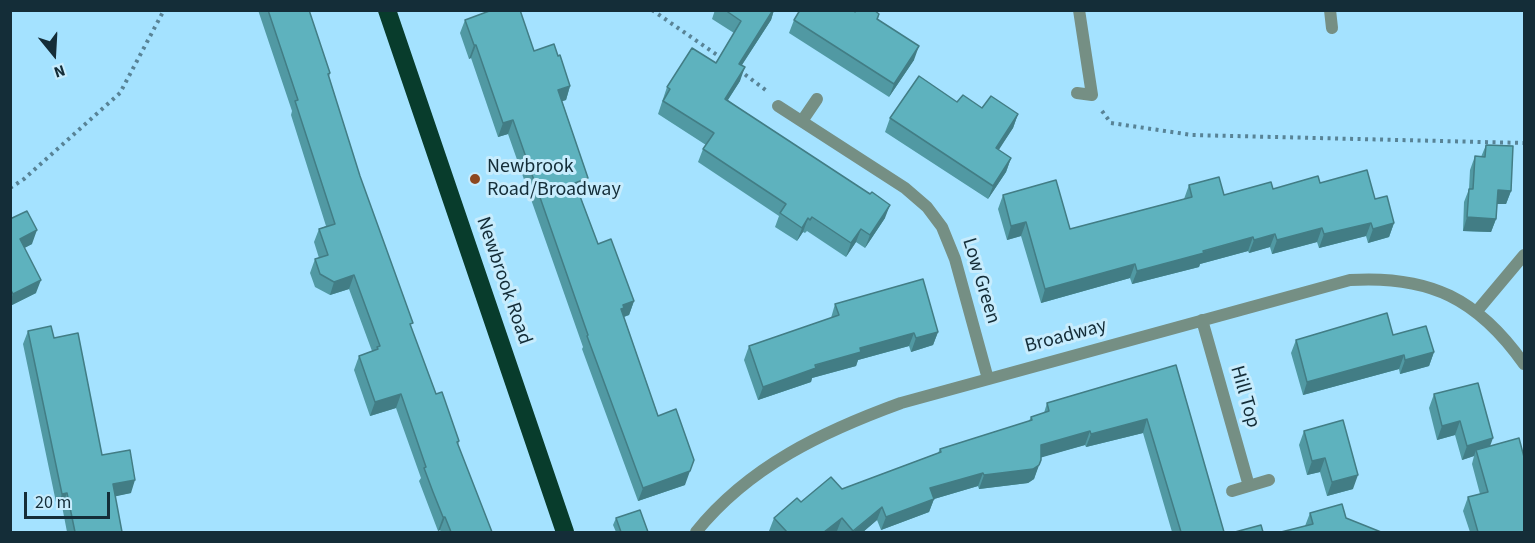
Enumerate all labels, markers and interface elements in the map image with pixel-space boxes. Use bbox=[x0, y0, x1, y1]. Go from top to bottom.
north arrow bbox=[24, 24, 84, 84]
text: N bbox=[51, 59, 68, 83]
place label: Newbrook Road/Broadway bbox=[487, 156, 621, 203]
marker: Newbrook Road/Broadway bbox=[468, 172, 482, 186]
street label: Newbrook Road bbox=[470, 214, 536, 348]
street label: Low Green bbox=[956, 235, 1004, 327]
street label: Broadway bbox=[1022, 315, 1110, 359]
street label: Hill Top bbox=[1224, 363, 1264, 431]
scale bar bbox=[27, 480, 112, 518]
text: 20 m bbox=[35, 490, 71, 515]

